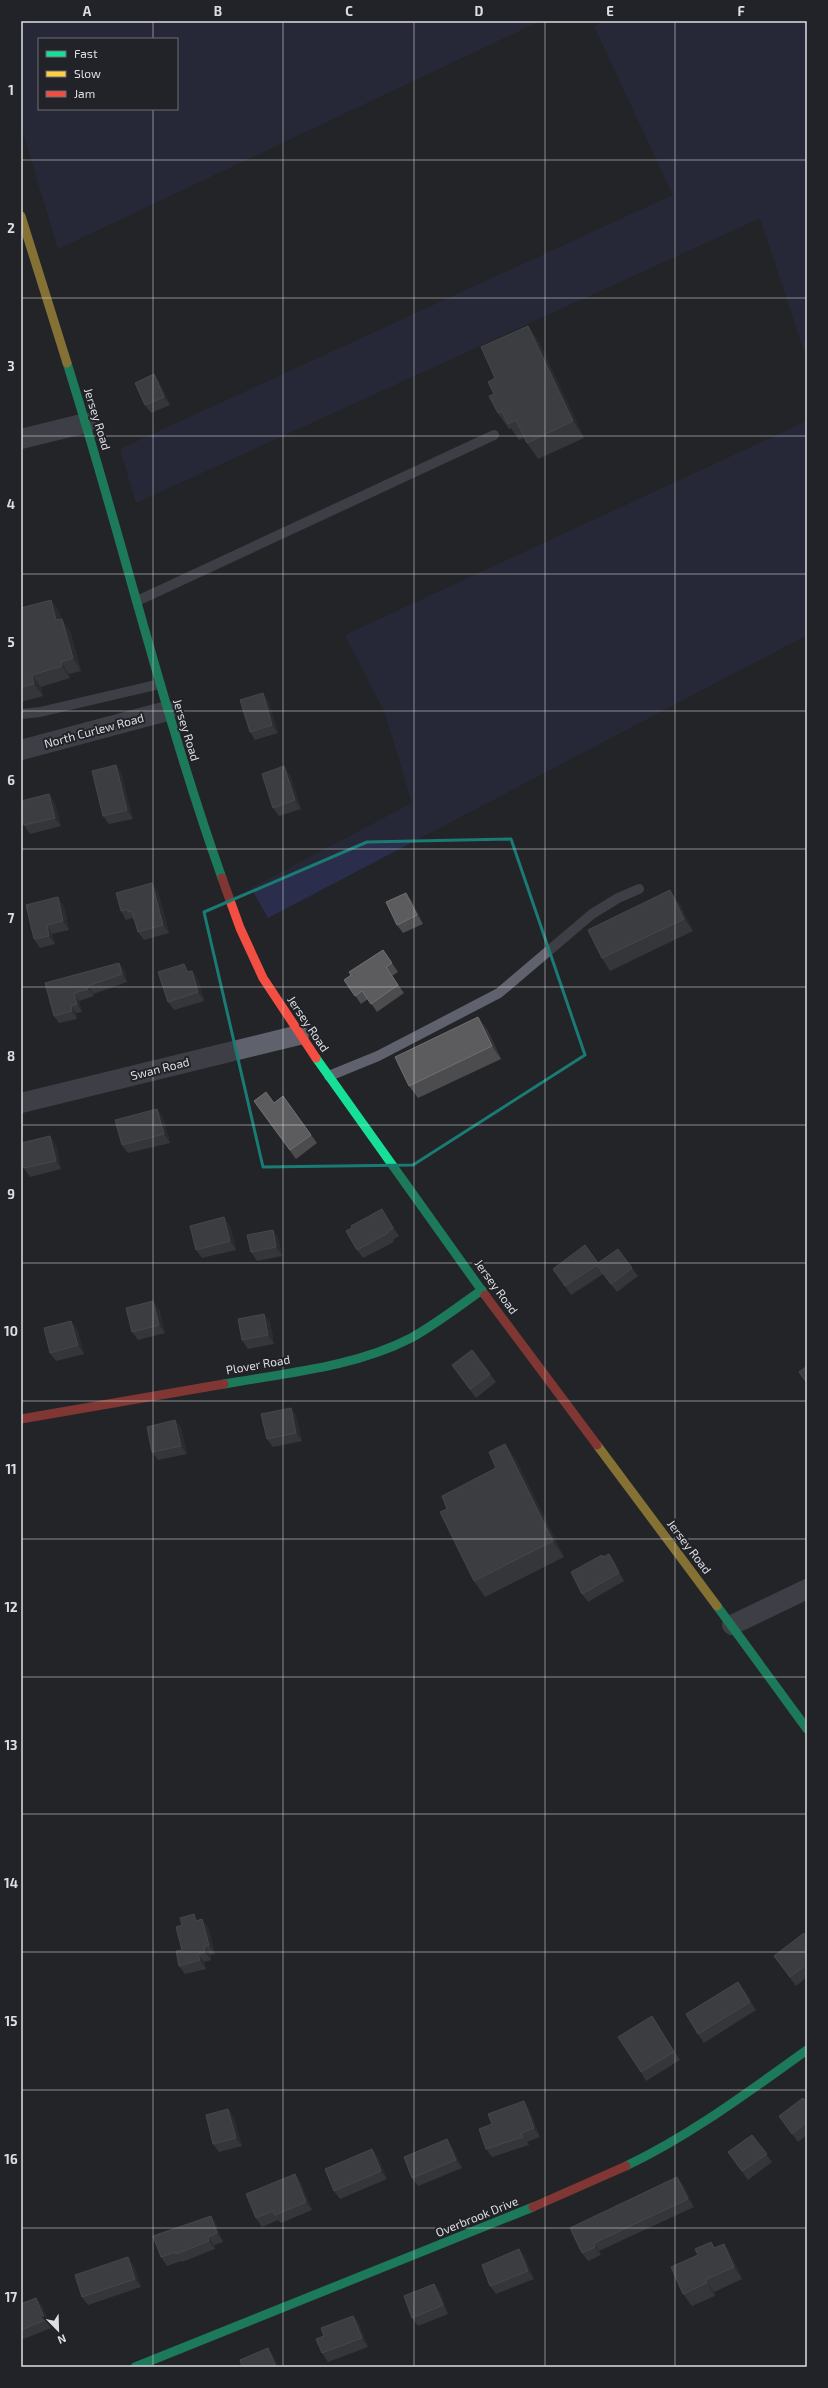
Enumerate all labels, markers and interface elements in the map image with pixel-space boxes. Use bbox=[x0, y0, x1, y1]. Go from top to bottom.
text: A bbox=[83, 3, 92, 19]
text: B bbox=[214, 3, 222, 19]
text: C bbox=[345, 3, 353, 19]
text: D bbox=[475, 3, 484, 19]
text: E bbox=[606, 3, 614, 19]
text: F bbox=[737, 3, 745, 19]
legend bbox=[38, 38, 178, 110]
text: Fast bbox=[74, 46, 98, 60]
text: Slow bbox=[74, 66, 101, 80]
text: 1 bbox=[8, 82, 14, 98]
text: Jam bbox=[74, 86, 95, 100]
text: 2 bbox=[7, 220, 15, 236]
text: 3 bbox=[7, 358, 15, 374]
street label: Jersey Road bbox=[82, 386, 114, 451]
text: 4 bbox=[7, 496, 15, 512]
text: 5 bbox=[7, 634, 15, 650]
street label: Jersey Road bbox=[171, 697, 203, 762]
street label: North Curlew Road bbox=[42, 710, 145, 750]
text: 6 bbox=[7, 772, 15, 788]
text: 7 bbox=[8, 910, 15, 926]
street label: Jersey Road bbox=[285, 993, 333, 1054]
text: 8 bbox=[7, 1048, 15, 1064]
street label: Swan Road bbox=[129, 1054, 191, 1082]
text: 9 bbox=[7, 1186, 15, 1202]
street label: Jersey Road bbox=[472, 1256, 521, 1317]
text: 10 bbox=[4, 1323, 18, 1339]
street label: Plover Road bbox=[225, 1351, 291, 1377]
text: 11 bbox=[5, 1461, 17, 1477]
street label: Jersey Road bbox=[665, 1517, 715, 1576]
text: 12 bbox=[4, 1599, 18, 1615]
text: 13 bbox=[5, 1737, 18, 1753]
text: 14 bbox=[4, 1875, 18, 1891]
text: 15 bbox=[5, 2013, 17, 2029]
text: 16 bbox=[4, 2151, 18, 2167]
street label: Overbrook Drive bbox=[433, 2193, 520, 2239]
text: 17 bbox=[5, 2289, 17, 2305]
north arrow bbox=[38, 2310, 78, 2350]
text: N bbox=[56, 2332, 68, 2347]

